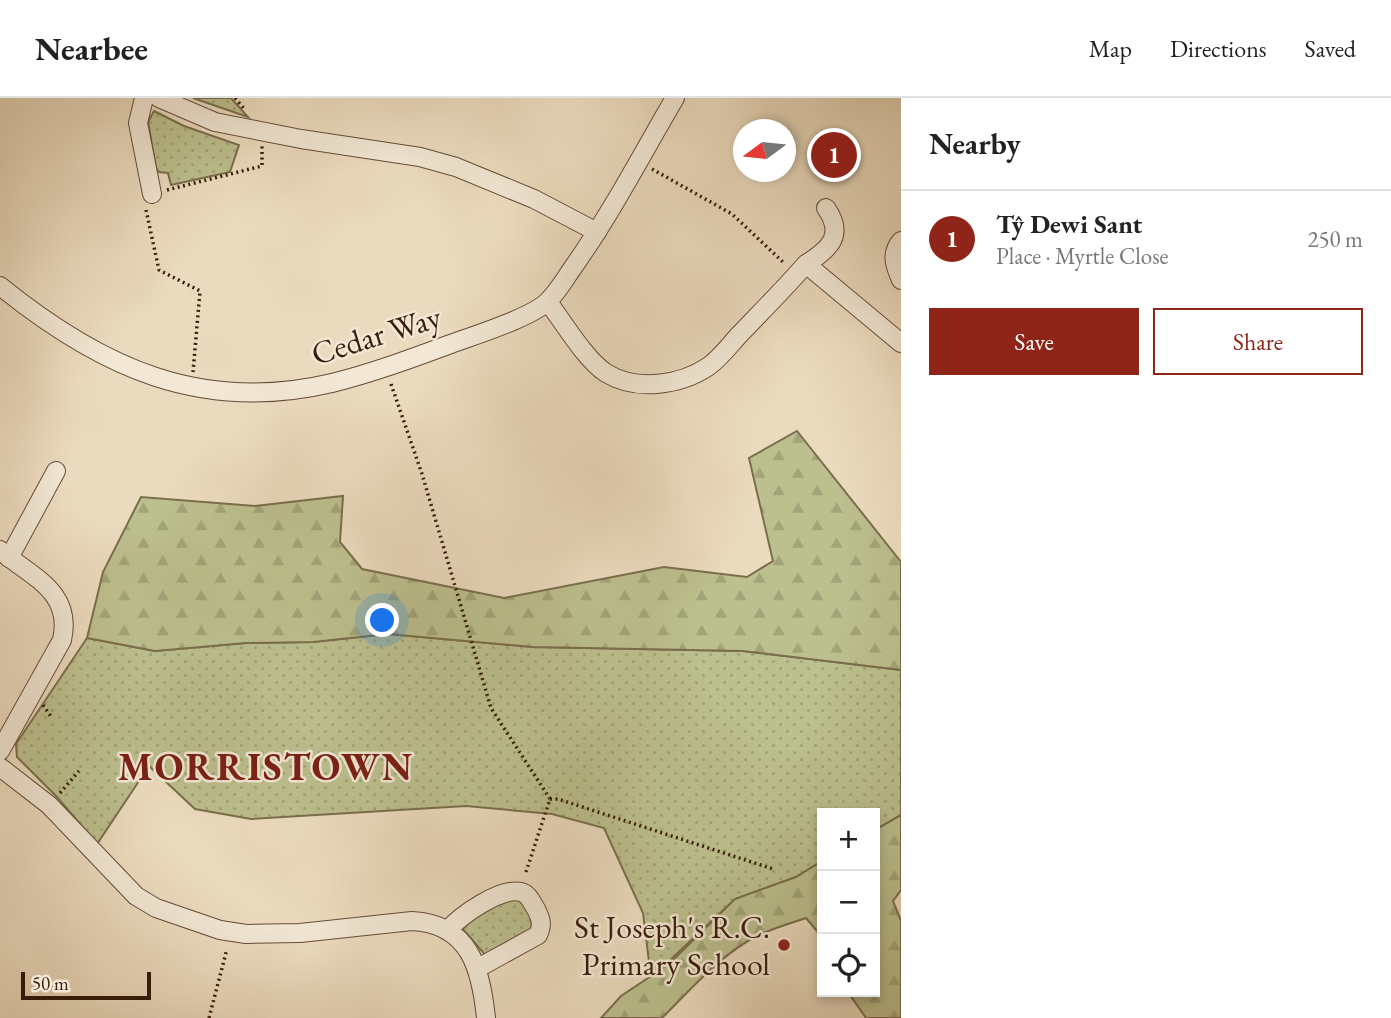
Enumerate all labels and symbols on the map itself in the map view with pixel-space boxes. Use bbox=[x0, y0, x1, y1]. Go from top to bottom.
north arrow bbox=[733, 119, 796, 182]
pin: 1 bbox=[811, 129, 857, 181]
street label: Cedar Way bbox=[306, 295, 447, 375]
your location bbox=[365, 603, 399, 637]
district label: MORRISTOWN bbox=[118, 742, 414, 791]
place label: St Joseph's R.C. Primary School bbox=[574, 906, 770, 985]
marker: St Joseph's R.C. Primary School bbox=[776, 937, 792, 953]
scale bar bbox=[21, 969, 150, 1001]

